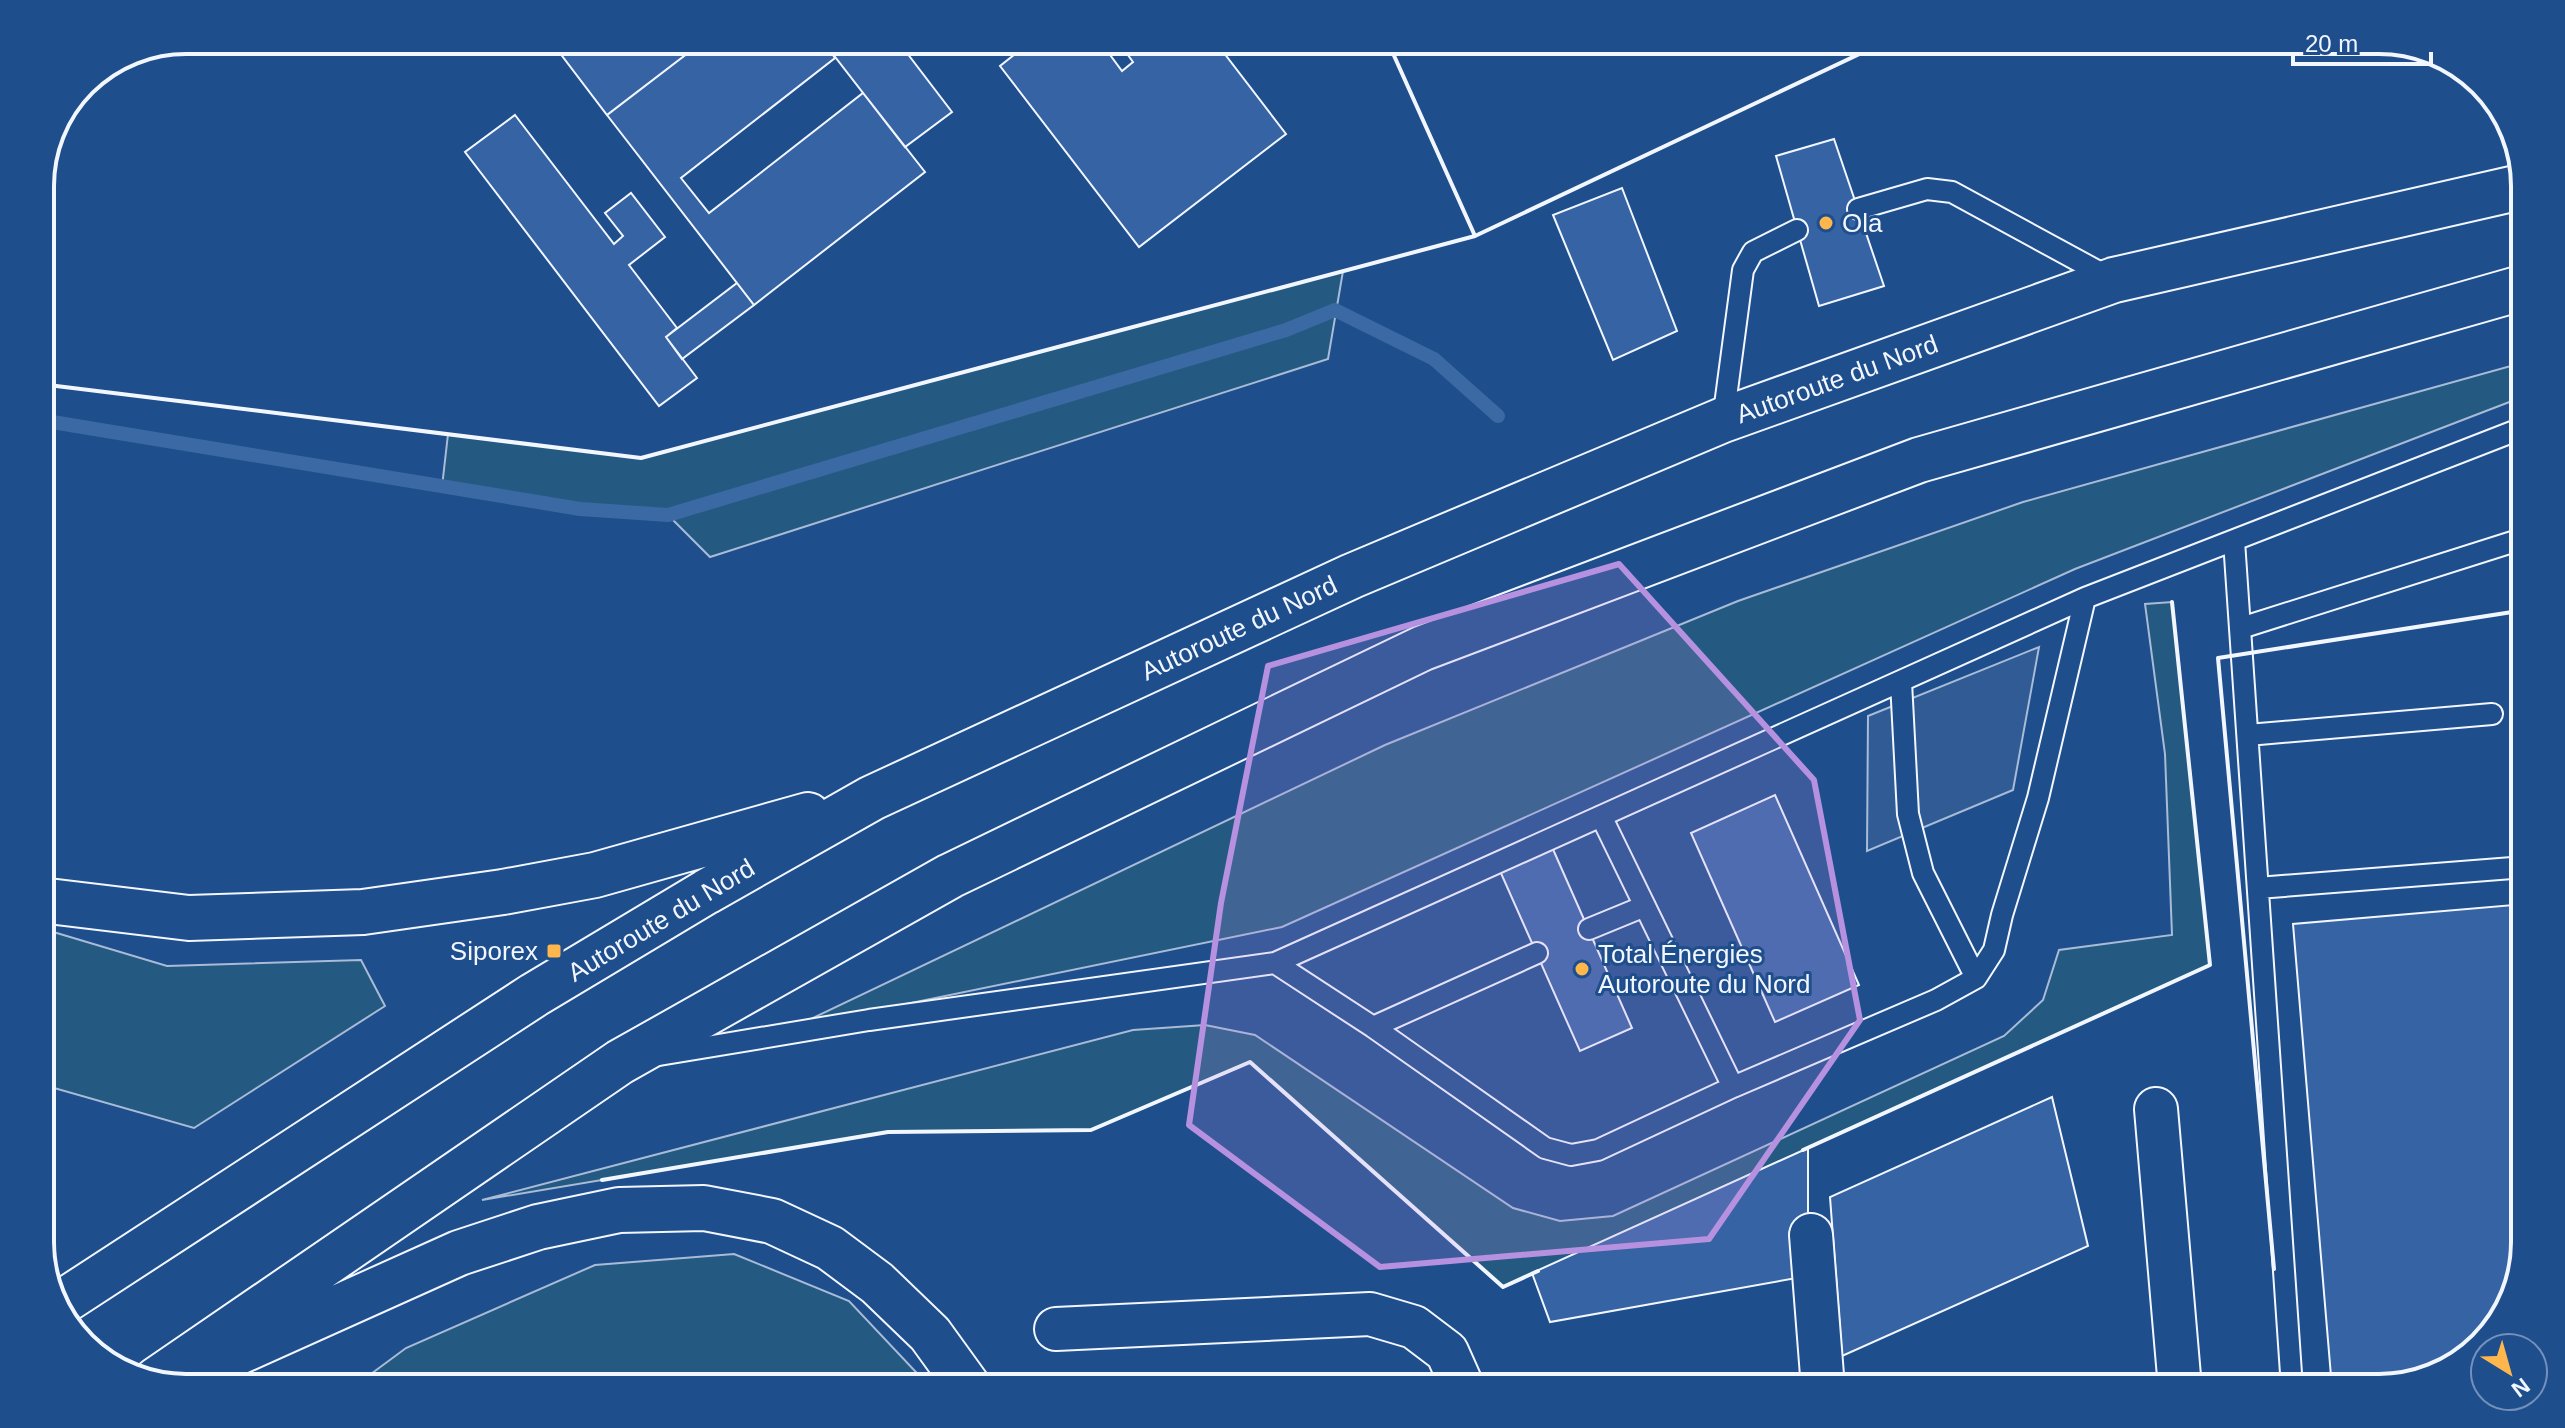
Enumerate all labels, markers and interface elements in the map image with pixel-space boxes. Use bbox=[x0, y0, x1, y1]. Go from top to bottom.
scale bar bbox=[2293, 16, 2431, 66]
text: 20 m bbox=[2305, 30, 2358, 57]
place label: Ola bbox=[1842, 208, 1883, 238]
marker: Ola bbox=[1817, 214, 1835, 232]
street label: Autoroute du Nord bbox=[1732, 329, 1942, 429]
street label: Autoroute du Nord bbox=[1136, 570, 1342, 686]
street label: Autoroute du Nord bbox=[562, 852, 760, 988]
place label: Siporex bbox=[450, 936, 538, 966]
place label: Total Énergies Autoroute du Nord bbox=[1598, 939, 1810, 999]
marker: Siporex bbox=[545, 942, 563, 960]
marker: Total Énergies Autoroute du Nord bbox=[1573, 960, 1591, 978]
north arrow bbox=[2469, 1332, 2549, 1412]
text: N bbox=[2507, 1373, 2535, 1402]

